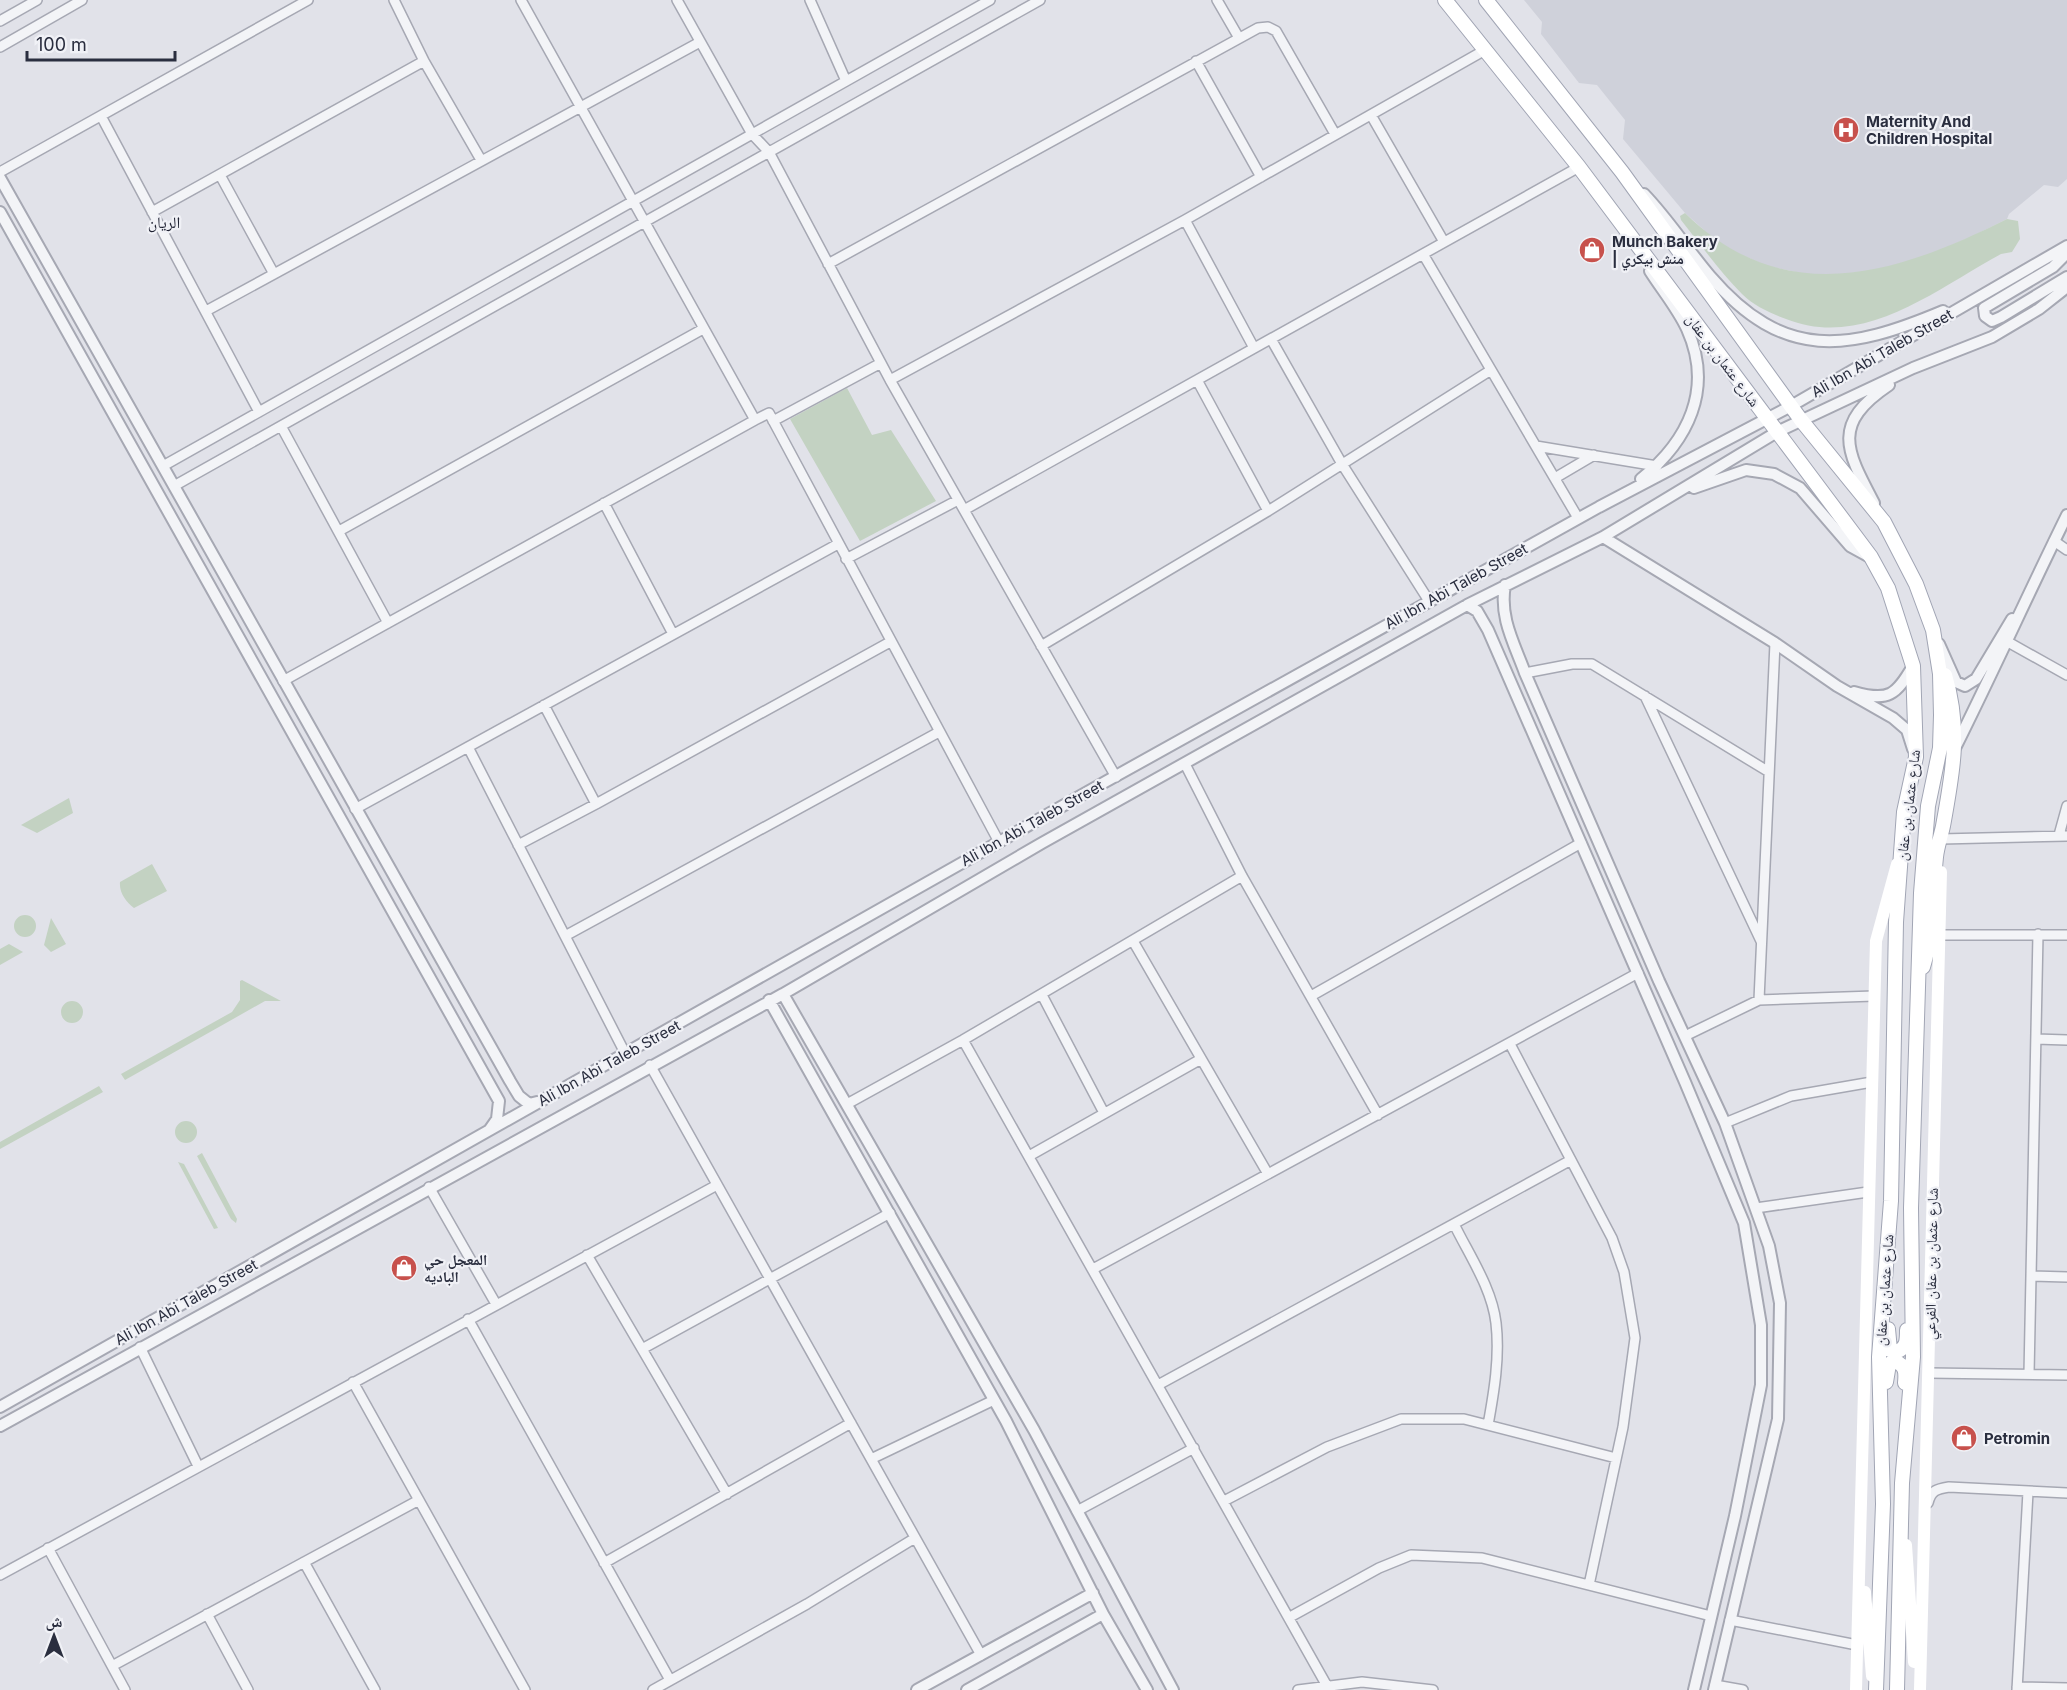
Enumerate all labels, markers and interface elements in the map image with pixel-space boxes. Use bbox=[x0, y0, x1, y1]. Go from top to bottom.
scale bar bbox=[27, 24, 176, 62]
text: 100 m bbox=[36, 34, 87, 55]
place label: Maternity And Children Hospital bbox=[1866, 112, 1992, 148]
hospital icon: Maternity And Children Hospital bbox=[1831, 115, 1861, 145]
district label: الريان bbox=[148, 212, 180, 233]
place label: Munch Bakery | منش بيكري bbox=[1612, 232, 1718, 270]
shop icon: Munch Bakery | منش بيكري bbox=[1577, 235, 1607, 265]
street label: Ali Ibn Abi Taleb Street bbox=[1808, 305, 1956, 401]
street label: شارع عثمان بن عفان bbox=[1681, 310, 1764, 411]
street label: Ali Ibn Abi Taleb Street bbox=[1381, 539, 1531, 633]
street label: شارع عثمان بن عفان bbox=[1892, 748, 1925, 862]
street label: Ali Ibn Abi Taleb Street bbox=[957, 776, 1107, 870]
street label: Ali Ibn Abi Taleb Street bbox=[534, 1016, 684, 1110]
street label: شارع عثمان بن عفان الفرعي bbox=[1920, 1187, 1945, 1340]
street label: شارع عثمان بن عفان bbox=[1871, 1233, 1898, 1346]
place label: المعجل حي الباديه bbox=[424, 1250, 487, 1286]
shop icon: المعجل حي الباديه bbox=[389, 1253, 419, 1283]
street label: Ali Ibn Abi Taleb Street bbox=[111, 1255, 261, 1349]
shop icon: Petromin bbox=[1949, 1423, 1979, 1453]
place label: Petromin bbox=[1984, 1429, 2050, 1448]
north arrow bbox=[24, 1606, 84, 1666]
text: ش bbox=[46, 1611, 63, 1631]

